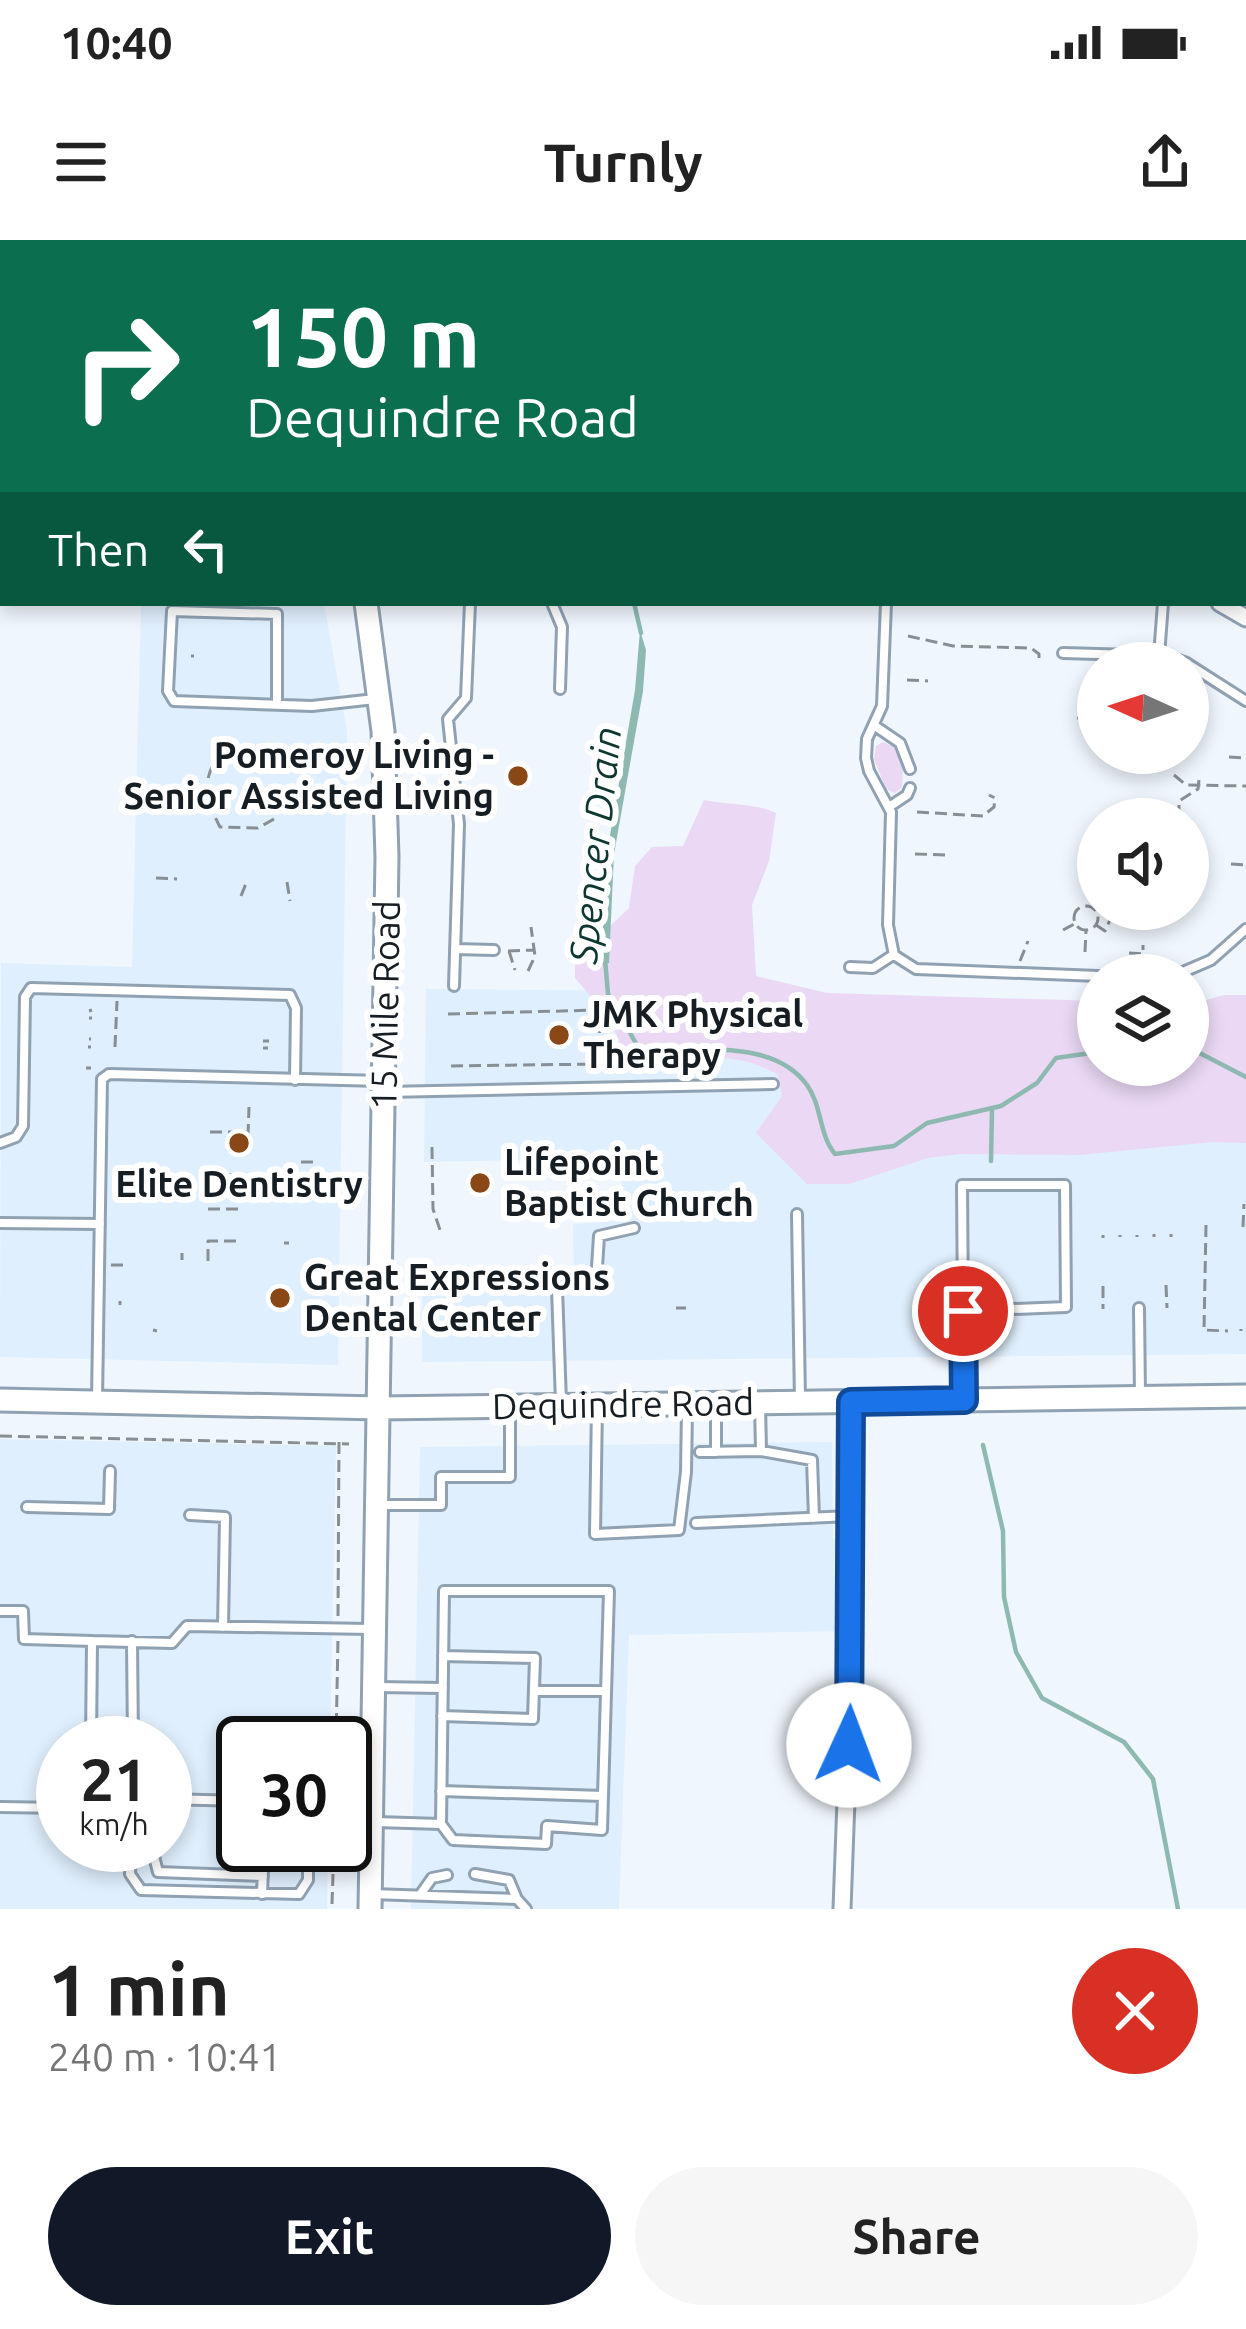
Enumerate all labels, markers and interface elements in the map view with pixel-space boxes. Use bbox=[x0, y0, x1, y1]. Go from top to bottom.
text: 10:40 bbox=[60, 17, 173, 68]
icon: menu bbox=[48, 129, 114, 195]
icon: share bbox=[1132, 129, 1198, 195]
text: Turnly bbox=[543, 132, 703, 192]
icon: right bbox=[48, 288, 204, 444]
text: 150 m bbox=[246, 289, 480, 383]
text: Dequindre Road bbox=[246, 387, 639, 447]
icon: left bbox=[173, 516, 239, 582]
text: Then bbox=[48, 524, 149, 575]
north arrow bbox=[1077, 642, 1209, 774]
map controls bbox=[1077, 642, 1209, 1086]
water label: Spencer Drain bbox=[561, 724, 628, 967]
place label: Pomeroy Living - Senior Assisted Living bbox=[123, 734, 494, 816]
marker: Pomeroy Living - Senior Assisted Living bbox=[505, 763, 531, 789]
button: sound bbox=[1077, 798, 1209, 930]
street label: 15 Mile Road bbox=[362, 900, 407, 1110]
button: layers bbox=[1077, 954, 1209, 1086]
place label: JMK Physical Therapy bbox=[583, 993, 803, 1075]
marker: JMK Physical Therapy bbox=[546, 1022, 572, 1048]
marker: Elite Dentistry bbox=[226, 1130, 252, 1156]
place label: Lifepoint Baptist Church bbox=[504, 1141, 754, 1223]
place label: Elite Dentistry bbox=[115, 1163, 363, 1204]
marker: Lifepoint Baptist Church bbox=[467, 1170, 493, 1196]
place label: Great Expressions Dental Center bbox=[304, 1256, 610, 1338]
pin bbox=[912, 1260, 1014, 1362]
icon: arrive bbox=[930, 1278, 996, 1344]
marker: Great Expressions Dental Center bbox=[267, 1285, 293, 1311]
street label: Dequindre Road bbox=[492, 1381, 754, 1426]
position arrow bbox=[786, 1682, 912, 1808]
speed limit sign: 30 bbox=[216, 1716, 372, 1872]
text: 21 bbox=[80, 1745, 148, 1812]
text: km/h bbox=[79, 1807, 149, 1841]
button: close bbox=[1072, 1948, 1198, 2074]
text: 1 min bbox=[48, 1949, 230, 2030]
text: 240 m · 10:41 bbox=[48, 2035, 282, 2078]
button: Exit bbox=[48, 2167, 611, 2305]
button: Share bbox=[635, 2167, 1198, 2305]

